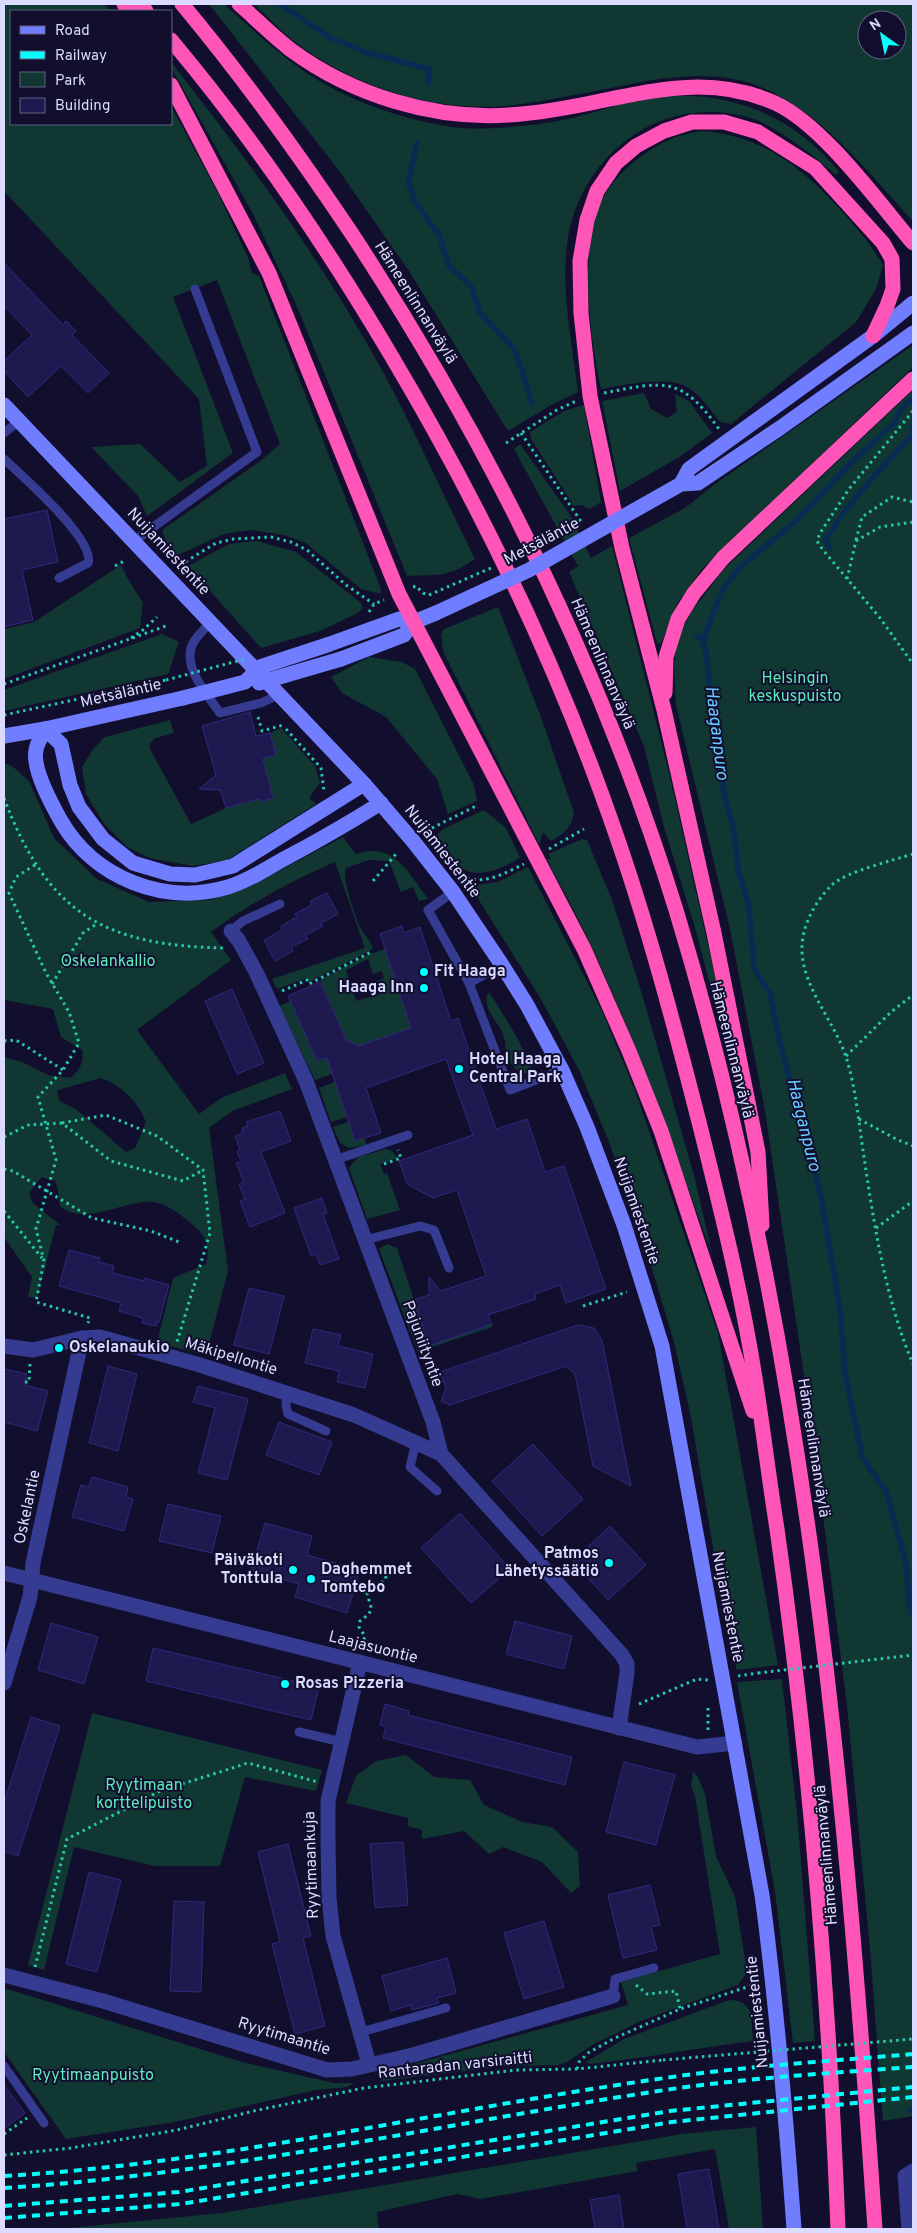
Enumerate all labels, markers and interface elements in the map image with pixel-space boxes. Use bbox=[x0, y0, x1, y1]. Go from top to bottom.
legend bbox=[10, 10, 172, 125]
north arrow bbox=[857, 10, 907, 60]
text: N bbox=[867, 15, 885, 35]
text: Road bbox=[55, 22, 90, 41]
text: Railway bbox=[55, 47, 107, 66]
text: Park bbox=[55, 72, 86, 91]
text: Building bbox=[55, 97, 110, 116]
street label: Hämeenlinnanväylä bbox=[369, 238, 461, 368]
street label: Nuijamiestentie bbox=[122, 504, 214, 600]
street label: Metsäläntie bbox=[501, 514, 583, 570]
street label: Hämeenlinnanväylä bbox=[565, 595, 639, 733]
park label: Helsingin keskuspuisto bbox=[748, 669, 842, 707]
street label: Metsäläntie bbox=[78, 675, 164, 713]
water label: Haaganpuro bbox=[699, 685, 733, 782]
street label: Nuijamiestentie bbox=[399, 801, 485, 903]
park label: Oskelankallio bbox=[60, 952, 156, 972]
place label: Fit Haaga bbox=[434, 962, 506, 982]
marker: Fit Haaga bbox=[418, 966, 430, 978]
place label: Haaga Inn bbox=[339, 978, 414, 998]
street label: Hämeenlinnanväylä bbox=[704, 979, 758, 1121]
marker: Haaga Inn bbox=[418, 982, 430, 994]
place label: Hotel Haaga Central Park bbox=[469, 1050, 562, 1088]
marker: Hotel Haaga Central Park bbox=[453, 1063, 465, 1075]
water label: Haaganpuro bbox=[780, 1076, 826, 1174]
street label: Nuijamiestentie bbox=[608, 1154, 664, 1268]
street label: Pajuniityntie bbox=[397, 1298, 447, 1390]
street label: Mäkipellontie bbox=[182, 1333, 280, 1381]
place label: Oskelanaukio bbox=[69, 1338, 170, 1358]
marker: Oskelanaukio bbox=[53, 1342, 65, 1354]
street label: Hämeenlinnanväylä bbox=[792, 1377, 834, 1519]
street label: Oskelantie bbox=[10, 1468, 46, 1546]
place label: Patmos Lähetyssäätiö bbox=[495, 1544, 599, 1582]
street label: Nuijamiestentie bbox=[706, 1550, 748, 1664]
place label: Päiväkoti Tonttula bbox=[214, 1551, 283, 1589]
marker: Patmos Lähetyssäätiö bbox=[603, 1557, 615, 1569]
place label: Daghemmet Tomtebo bbox=[321, 1560, 412, 1598]
marker: Päiväkoti Tonttula bbox=[287, 1564, 299, 1576]
marker: Daghemmet Tomtebo bbox=[305, 1573, 317, 1585]
street label: Laajasuontie bbox=[326, 1627, 420, 1669]
place label: Rosas Pizzeria bbox=[295, 1674, 404, 1694]
marker: Rosas Pizzeria bbox=[279, 1678, 291, 1690]
park label: Ryytimaan korttelipuisto bbox=[96, 1776, 192, 1814]
street label: Hämeenlinnanväylä bbox=[811, 1784, 843, 1926]
street label: Ryytimaankuja bbox=[300, 1811, 324, 1919]
street label: Nuijamiestentie bbox=[742, 1955, 774, 2069]
street label: Ryytimaantie bbox=[235, 2013, 333, 2061]
street label: Rantaradan varsiraitti bbox=[377, 2048, 533, 2084]
park label: Ryytimaanpuisto bbox=[32, 2066, 154, 2086]

